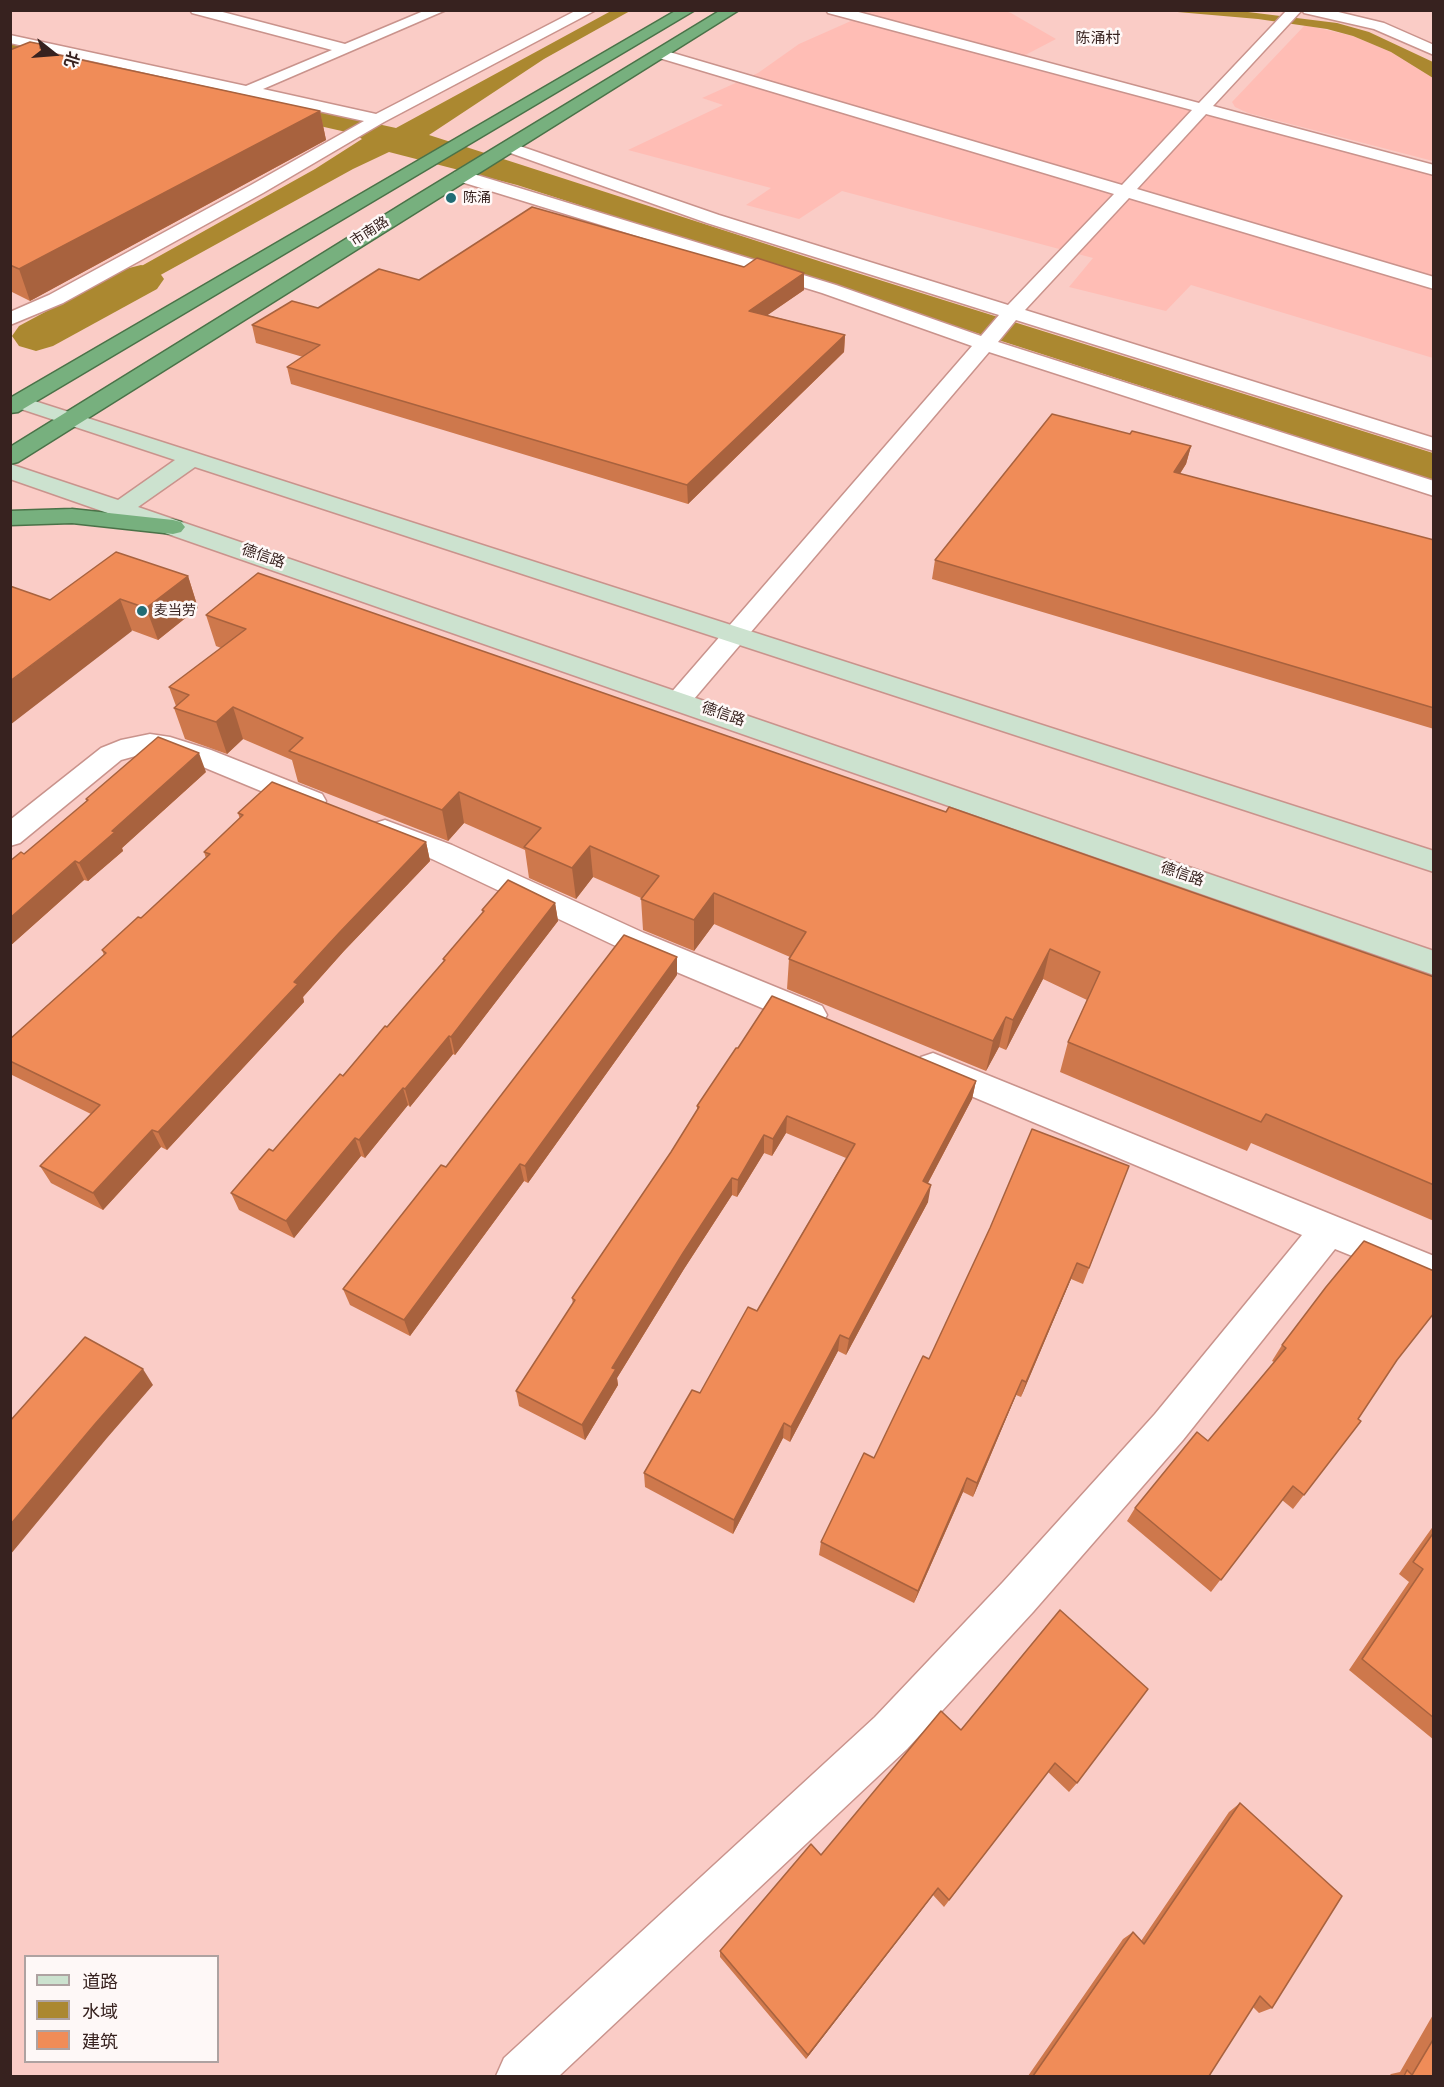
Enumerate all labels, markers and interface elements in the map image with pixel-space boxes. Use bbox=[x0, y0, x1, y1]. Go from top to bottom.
north arrow bbox=[24, 24, 84, 84]
district label: 陈涌村 bbox=[1076, 30, 1120, 48]
text: 北 bbox=[60, 49, 83, 70]
place label: 陈涌 bbox=[463, 190, 491, 206]
marker: 陈涌 bbox=[444, 191, 458, 205]
street label: 市南路 bbox=[348, 214, 392, 250]
street label: 德信路 bbox=[239, 541, 287, 573]
place label: 麦当劳 bbox=[154, 603, 196, 619]
marker: 麦当劳 bbox=[135, 604, 149, 618]
street label: 德信路 bbox=[699, 699, 747, 731]
street label: 德信路 bbox=[1158, 859, 1206, 891]
legend bbox=[24, 1955, 219, 2063]
text: 道路 bbox=[82, 1971, 118, 1992]
text: 水域 bbox=[82, 2001, 118, 2022]
text: 建筑 bbox=[82, 2031, 118, 2052]

